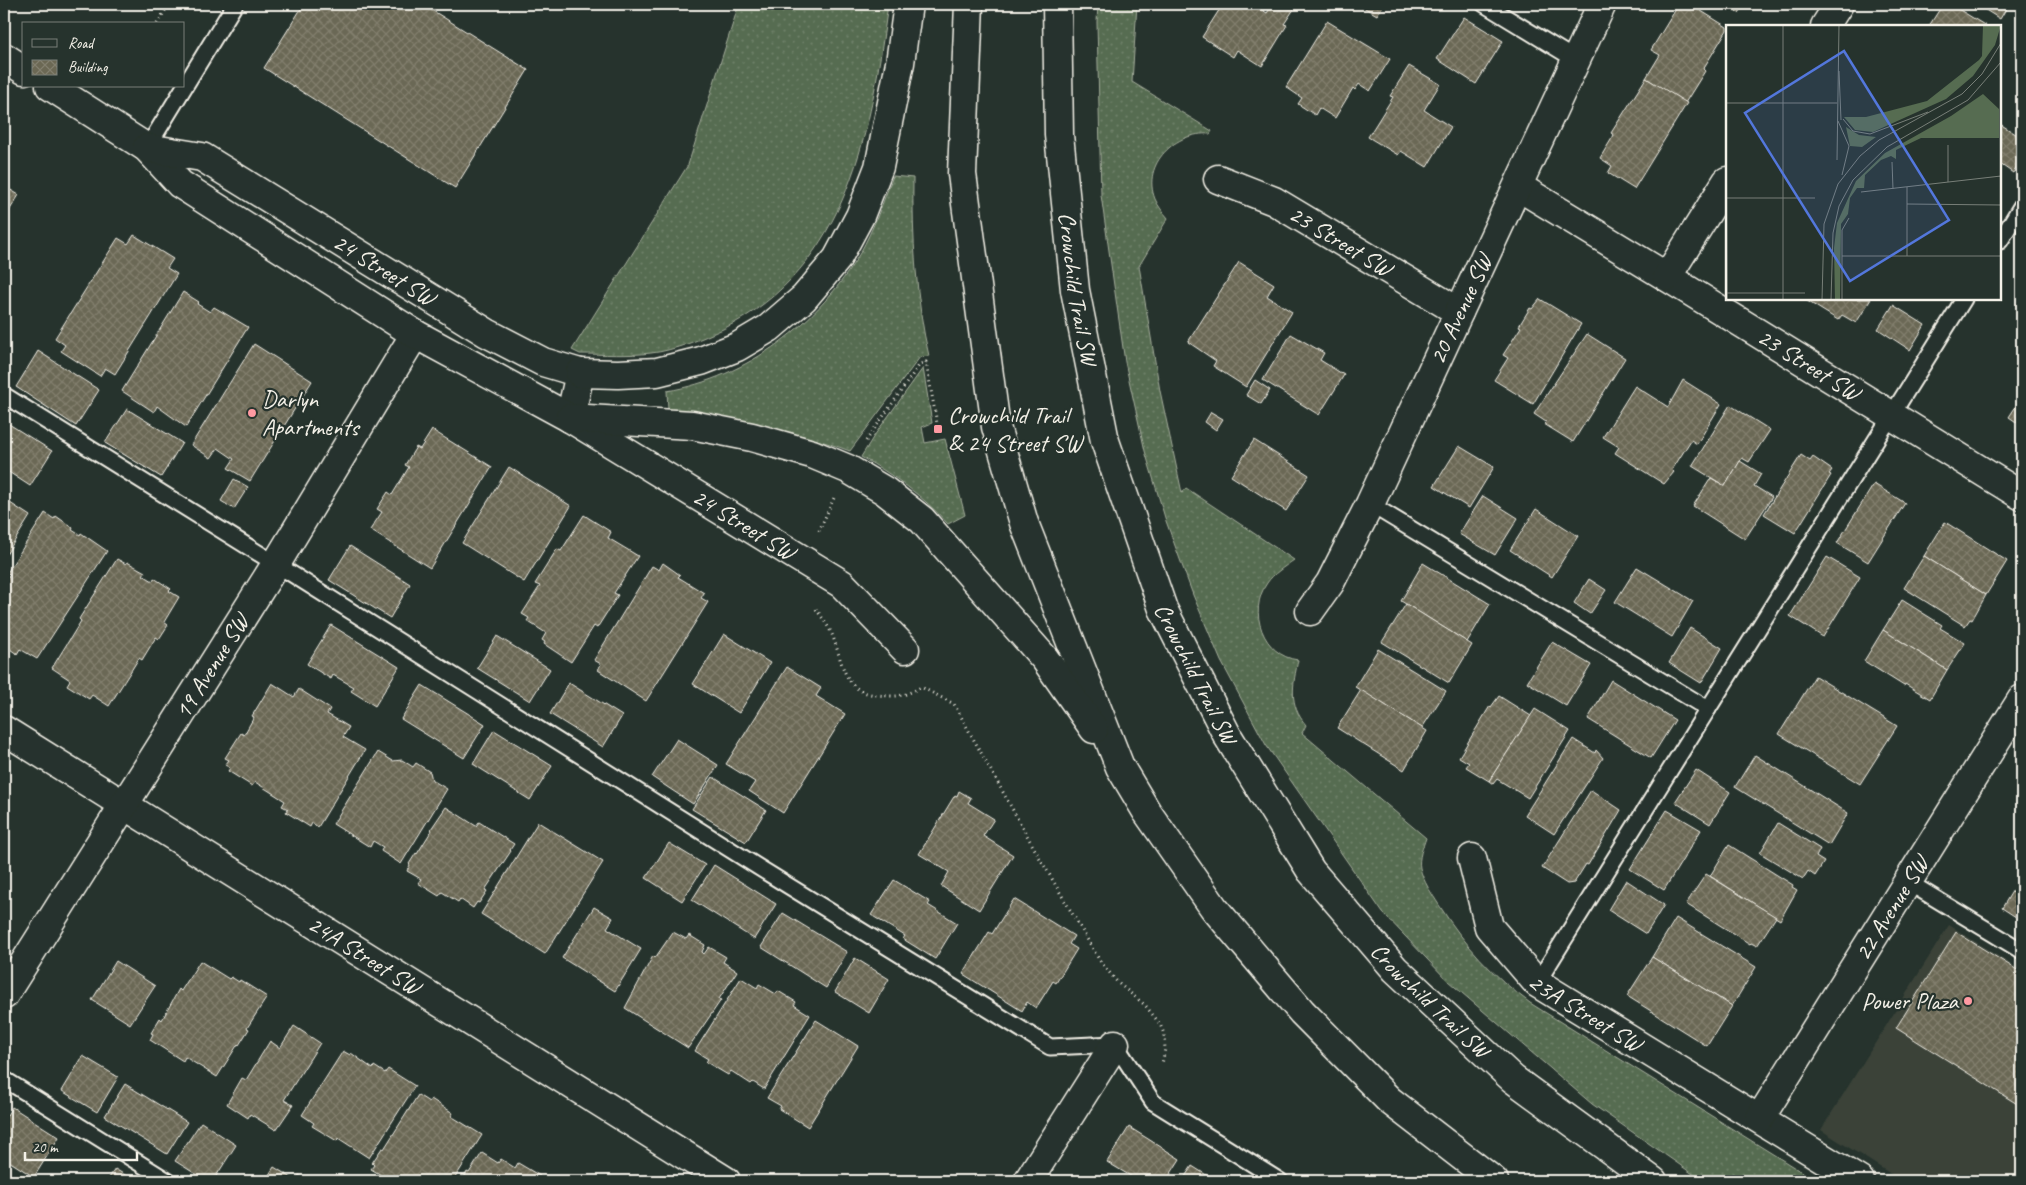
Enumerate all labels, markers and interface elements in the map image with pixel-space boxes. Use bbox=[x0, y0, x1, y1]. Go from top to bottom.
legend bbox=[22, 22, 185, 88]
inset map bbox=[1726, 25, 2001, 300]
text: Road bbox=[68, 34, 95, 53]
text: Building bbox=[68, 58, 108, 77]
street label: 23 Street SW bbox=[1284, 199, 1400, 285]
street label: Crowchild Trail SW bbox=[1052, 211, 1105, 370]
street label: 24 Street SW bbox=[327, 227, 443, 314]
street label: 20 Avenue SW bbox=[1422, 247, 1500, 369]
street label: 23 Street SW bbox=[1752, 322, 1868, 409]
place label: Darlyn Apartments bbox=[262, 384, 361, 442]
place label: Crowchild Trail & 24 Street SW bbox=[948, 400, 1085, 458]
marker: Darlyn Apartments bbox=[246, 407, 258, 419]
marker: Crowchild Trail & 24 Street SW bbox=[932, 423, 944, 435]
street label: 24 Street SW bbox=[687, 481, 803, 568]
street label: Crowchild Trail SW bbox=[1148, 598, 1245, 752]
street label: 19 Avenue SW bbox=[167, 606, 257, 724]
street label: 22 Avenue SW bbox=[1848, 847, 1937, 966]
street label: 24A Street SW bbox=[303, 909, 429, 1003]
street label: Crowchild Trail SW bbox=[1364, 937, 1498, 1067]
street label: 23A Street SW bbox=[1521, 968, 1650, 1060]
place label: Power Plaza bbox=[1861, 986, 1960, 1016]
marker: Power Plaza bbox=[1962, 995, 1974, 1007]
scale bar bbox=[25, 1130, 138, 1162]
text: 20 m bbox=[32, 1138, 59, 1157]

